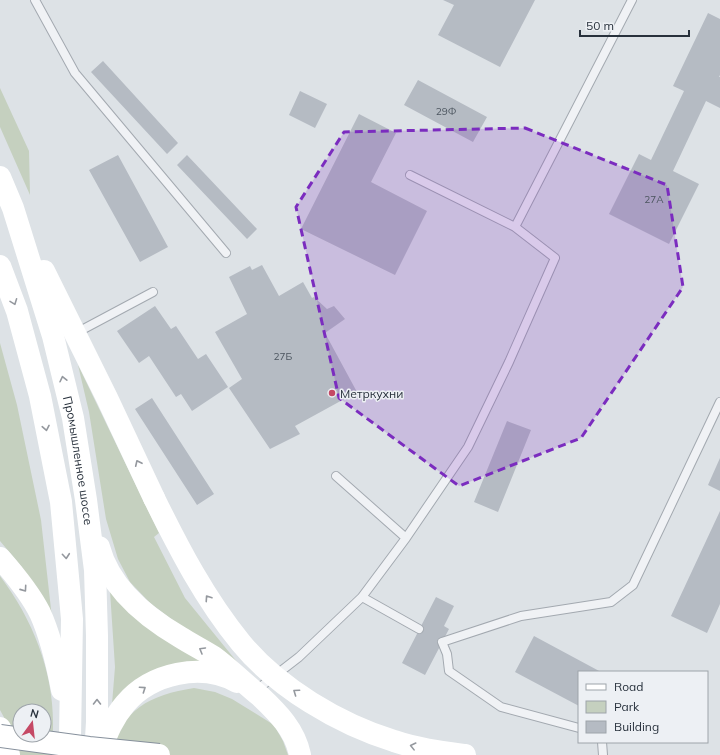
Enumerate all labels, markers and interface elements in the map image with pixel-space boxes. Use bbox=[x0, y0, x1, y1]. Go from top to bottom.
scale bar bbox=[580, 12, 689, 38]
text: 50 m bbox=[586, 18, 614, 33]
house number: 29Ф bbox=[436, 105, 457, 118]
house number: 27А bbox=[644, 193, 664, 206]
one-way arrow bbox=[9, 299, 17, 306]
house number: 27Б bbox=[274, 350, 293, 363]
one-way arrow bbox=[60, 376, 68, 382]
place label: Метркухни bbox=[340, 386, 403, 401]
marker: Метркухни bbox=[327, 388, 337, 398]
street label: Промышленное шоссе bbox=[60, 394, 97, 526]
one-way arrow bbox=[42, 425, 50, 431]
one-way arrow bbox=[135, 460, 143, 467]
one-way arrow bbox=[62, 553, 71, 559]
one-way arrow bbox=[19, 584, 26, 591]
one-way arrow bbox=[205, 595, 213, 602]
one-way arrow bbox=[199, 648, 206, 655]
legend bbox=[578, 671, 708, 743]
text: Road bbox=[614, 679, 643, 694]
one-way arrow bbox=[139, 686, 146, 694]
one-way arrow bbox=[293, 689, 300, 697]
one-way arrow bbox=[93, 699, 101, 705]
text: Park bbox=[614, 699, 640, 714]
north arrow bbox=[12, 703, 52, 743]
text: N bbox=[29, 706, 40, 721]
text: Building bbox=[614, 719, 659, 734]
one-way arrow bbox=[410, 743, 416, 751]

